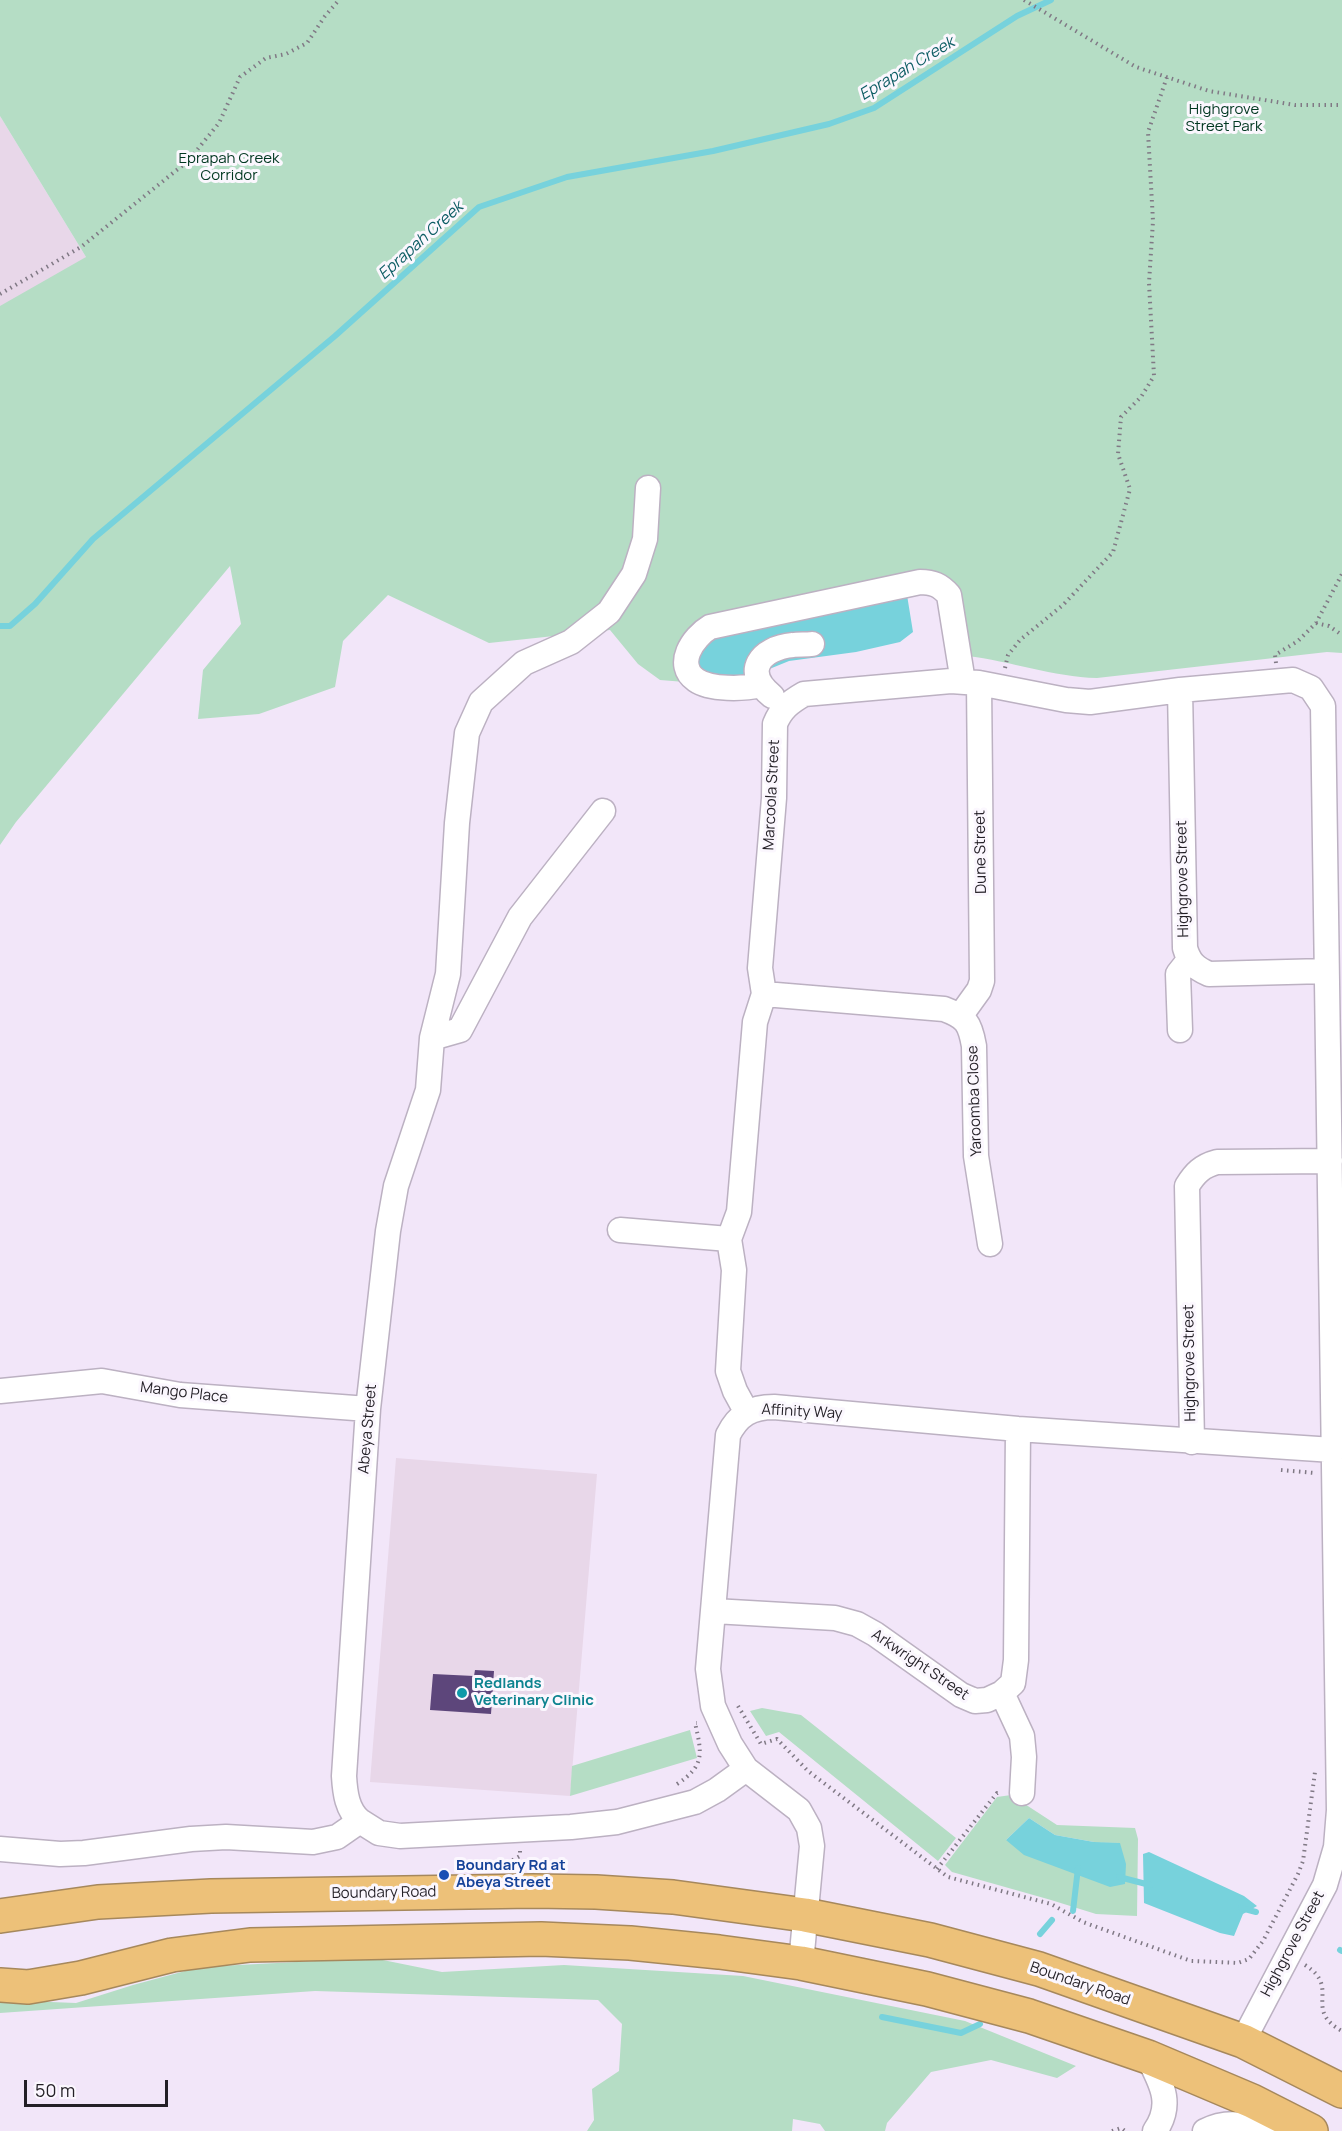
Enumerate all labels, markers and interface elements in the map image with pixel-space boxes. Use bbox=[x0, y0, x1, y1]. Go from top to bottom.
water label: Eprapah Creek bbox=[856, 33, 958, 105]
park label: Highgrove Street Park bbox=[1186, 101, 1262, 136]
park label: Eprapah Creek Corridor bbox=[179, 150, 279, 185]
water label: Eprapah Creek bbox=[375, 198, 467, 284]
street label: Marcoola Street bbox=[760, 739, 784, 851]
street label: Dune Street bbox=[971, 810, 991, 894]
street label: Highgrove Street bbox=[1173, 820, 1193, 938]
street label: Yaroomba Close bbox=[964, 1045, 986, 1157]
street label: Highgrove Street bbox=[1180, 1304, 1200, 1422]
street label: Mango Place bbox=[139, 1379, 229, 1407]
street label: Abeya Street bbox=[355, 1383, 381, 1475]
street label: Affinity Way bbox=[761, 1401, 843, 1423]
street label: Arkwright Street bbox=[868, 1626, 972, 1704]
place label: Redlands Veterinary Clinic bbox=[474, 1675, 594, 1710]
marker: Redlands Veterinary Clinic bbox=[455, 1686, 469, 1700]
place label: Boundary Rd at Abeya Street bbox=[456, 1857, 566, 1892]
marker: Boundary Rd at Abeya Street bbox=[437, 1868, 451, 1882]
street label: Boundary Road bbox=[331, 1883, 437, 1903]
street label: Highgrove Street bbox=[1257, 1888, 1329, 2000]
street label: Boundary Road bbox=[1028, 1958, 1132, 2010]
scale bar bbox=[27, 2068, 171, 2106]
text: 50 m bbox=[35, 2078, 75, 2102]

